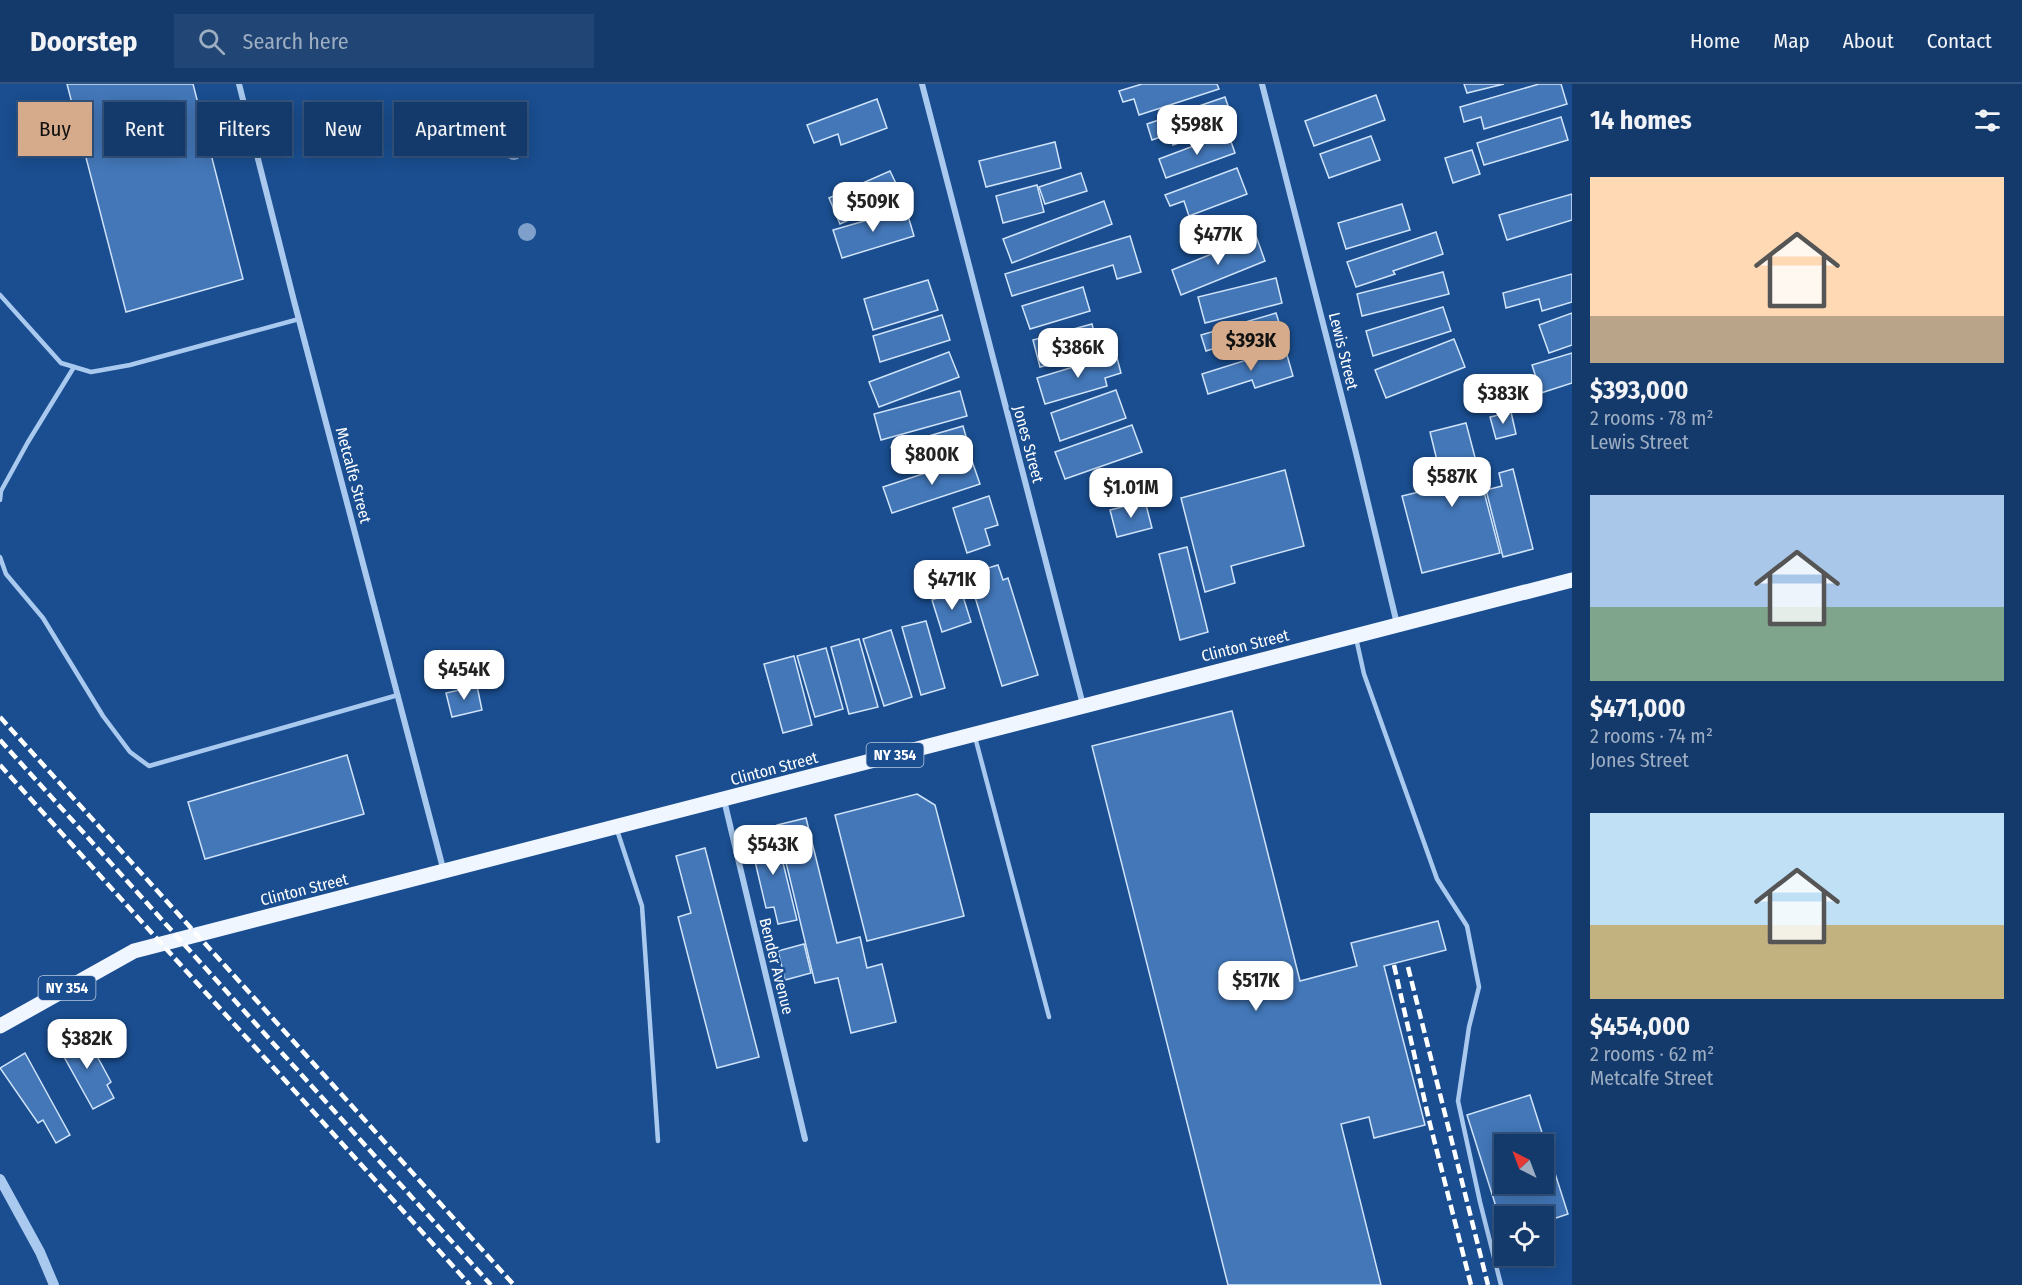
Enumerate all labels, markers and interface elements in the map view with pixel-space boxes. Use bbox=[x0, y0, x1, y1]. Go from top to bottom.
search box bbox=[174, 14, 594, 68]
text: Doorstep bbox=[30, 25, 138, 58]
icon: search bbox=[195, 25, 228, 58]
text: Search here bbox=[243, 28, 349, 55]
text: Home bbox=[1690, 28, 1740, 54]
text: Map bbox=[1773, 28, 1810, 54]
text: About bbox=[1843, 28, 1894, 54]
text: Contact bbox=[1927, 28, 1992, 54]
chip: Buy bbox=[18, 102, 92, 156]
chip: Rent bbox=[104, 102, 185, 156]
chip: Filters bbox=[197, 102, 292, 156]
chip: New bbox=[304, 102, 382, 156]
chip: Apartment bbox=[394, 102, 527, 156]
icon: filters bbox=[1971, 104, 2004, 137]
pin: $598K bbox=[1155, 105, 1239, 156]
text: 14 homes bbox=[1590, 105, 1692, 136]
text: $598K bbox=[1171, 112, 1223, 136]
pin: $509K bbox=[831, 182, 915, 233]
text: $509K bbox=[847, 189, 899, 213]
pin: $477K bbox=[1176, 215, 1260, 266]
icon: home bbox=[1743, 216, 1851, 324]
text: $477K bbox=[1194, 222, 1242, 246]
street label: Lewis Street bbox=[1325, 310, 1362, 393]
pin: $393K bbox=[1209, 321, 1293, 372]
pin: $386K bbox=[1036, 328, 1120, 379]
text: $393K bbox=[1226, 328, 1276, 352]
text: $386K bbox=[1052, 335, 1104, 359]
pin: $383K bbox=[1461, 374, 1545, 425]
text: $393,000 bbox=[1590, 375, 1688, 406]
text: $383K bbox=[1477, 381, 1529, 405]
street label: Jones Street bbox=[1009, 403, 1048, 486]
text: 2 rooms · 78 m² bbox=[1590, 406, 1713, 430]
street label: Metcalfe Street bbox=[332, 425, 376, 526]
text: Lewis Street bbox=[1590, 430, 1689, 454]
pin: $800K bbox=[890, 435, 974, 486]
text: $800K bbox=[905, 442, 959, 466]
pin: $587K bbox=[1410, 457, 1494, 508]
text: $587K bbox=[1427, 464, 1477, 488]
pin: $1.01M bbox=[1082, 468, 1180, 519]
text: $1.01M bbox=[1103, 475, 1159, 499]
icon: home bbox=[1743, 534, 1851, 642]
pin: $471K bbox=[910, 560, 994, 611]
text: $471K bbox=[928, 567, 976, 591]
street label: Clinton Street bbox=[1199, 625, 1292, 666]
pin: $454K bbox=[422, 650, 506, 701]
text: $454K bbox=[438, 657, 490, 681]
text: $471,000 bbox=[1590, 693, 1686, 724]
text: 2 rooms · 74 m² bbox=[1590, 724, 1713, 748]
road number: NY 354 bbox=[866, 743, 924, 767]
street label: Clinton Street bbox=[728, 748, 821, 789]
text: Jones Street bbox=[1590, 748, 1689, 772]
pin: $543K bbox=[731, 825, 815, 876]
text: $543K bbox=[748, 832, 798, 856]
icon: home bbox=[1743, 852, 1851, 960]
street label: Clinton Street bbox=[258, 869, 351, 910]
street label: Bender Avenue bbox=[755, 916, 798, 1017]
pin: $517K bbox=[1214, 961, 1298, 1012]
text: $517K bbox=[1232, 968, 1280, 992]
road number: NY 354 bbox=[38, 976, 96, 1000]
text: $454,000 bbox=[1590, 1011, 1690, 1042]
pin: $382K bbox=[45, 1019, 129, 1070]
text: $382K bbox=[62, 1026, 112, 1050]
text: 2 rooms · 62 m² bbox=[1590, 1042, 1714, 1066]
text: Metcalfe Street bbox=[1590, 1066, 1713, 1090]
north arrow bbox=[1494, 1134, 1554, 1194]
map controls bbox=[1494, 1134, 1554, 1266]
button: locate bbox=[1494, 1206, 1554, 1266]

